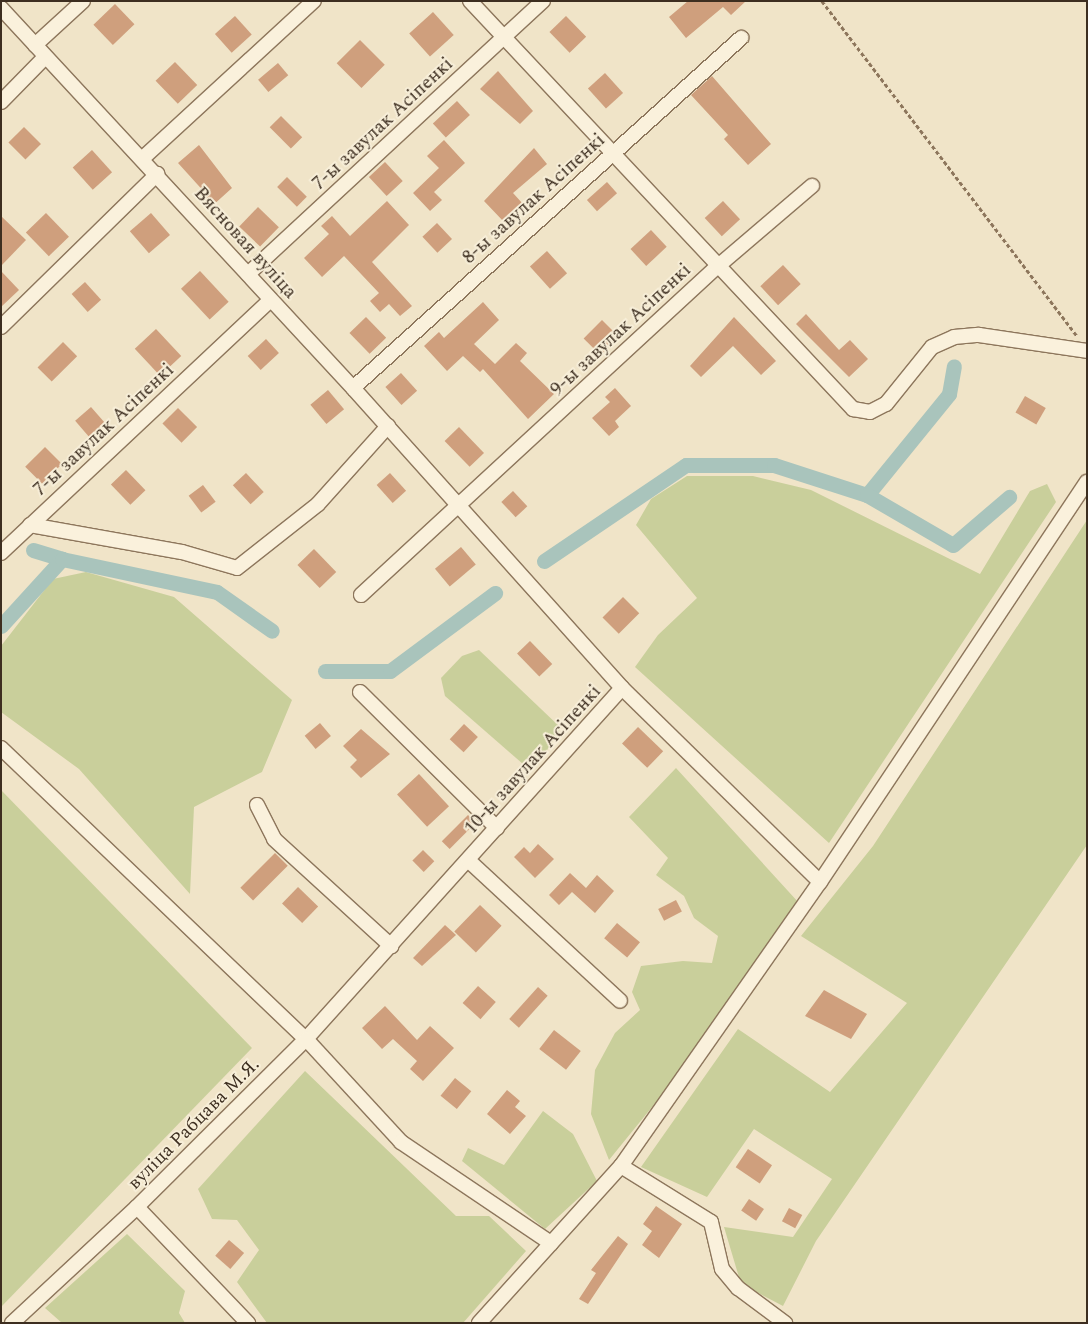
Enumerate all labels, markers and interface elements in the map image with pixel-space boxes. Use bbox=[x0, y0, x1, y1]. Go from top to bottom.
street label: 7-ы завулак Асіпенкі bbox=[308, 53, 458, 195]
street label: 8-ы завулак Асіпенкі bbox=[458, 129, 610, 269]
street label: Вясновая вуліца bbox=[189, 182, 301, 304]
street label: 9-ы завулак Асіпенкі bbox=[546, 259, 696, 401]
street label: 7-ы завулак Асіпенкі bbox=[29, 359, 179, 501]
street label: 10-ы завулак Асіпенкі bbox=[460, 681, 606, 839]
street label: вуліца Рабцава М.Я. bbox=[123, 1053, 265, 1195]

